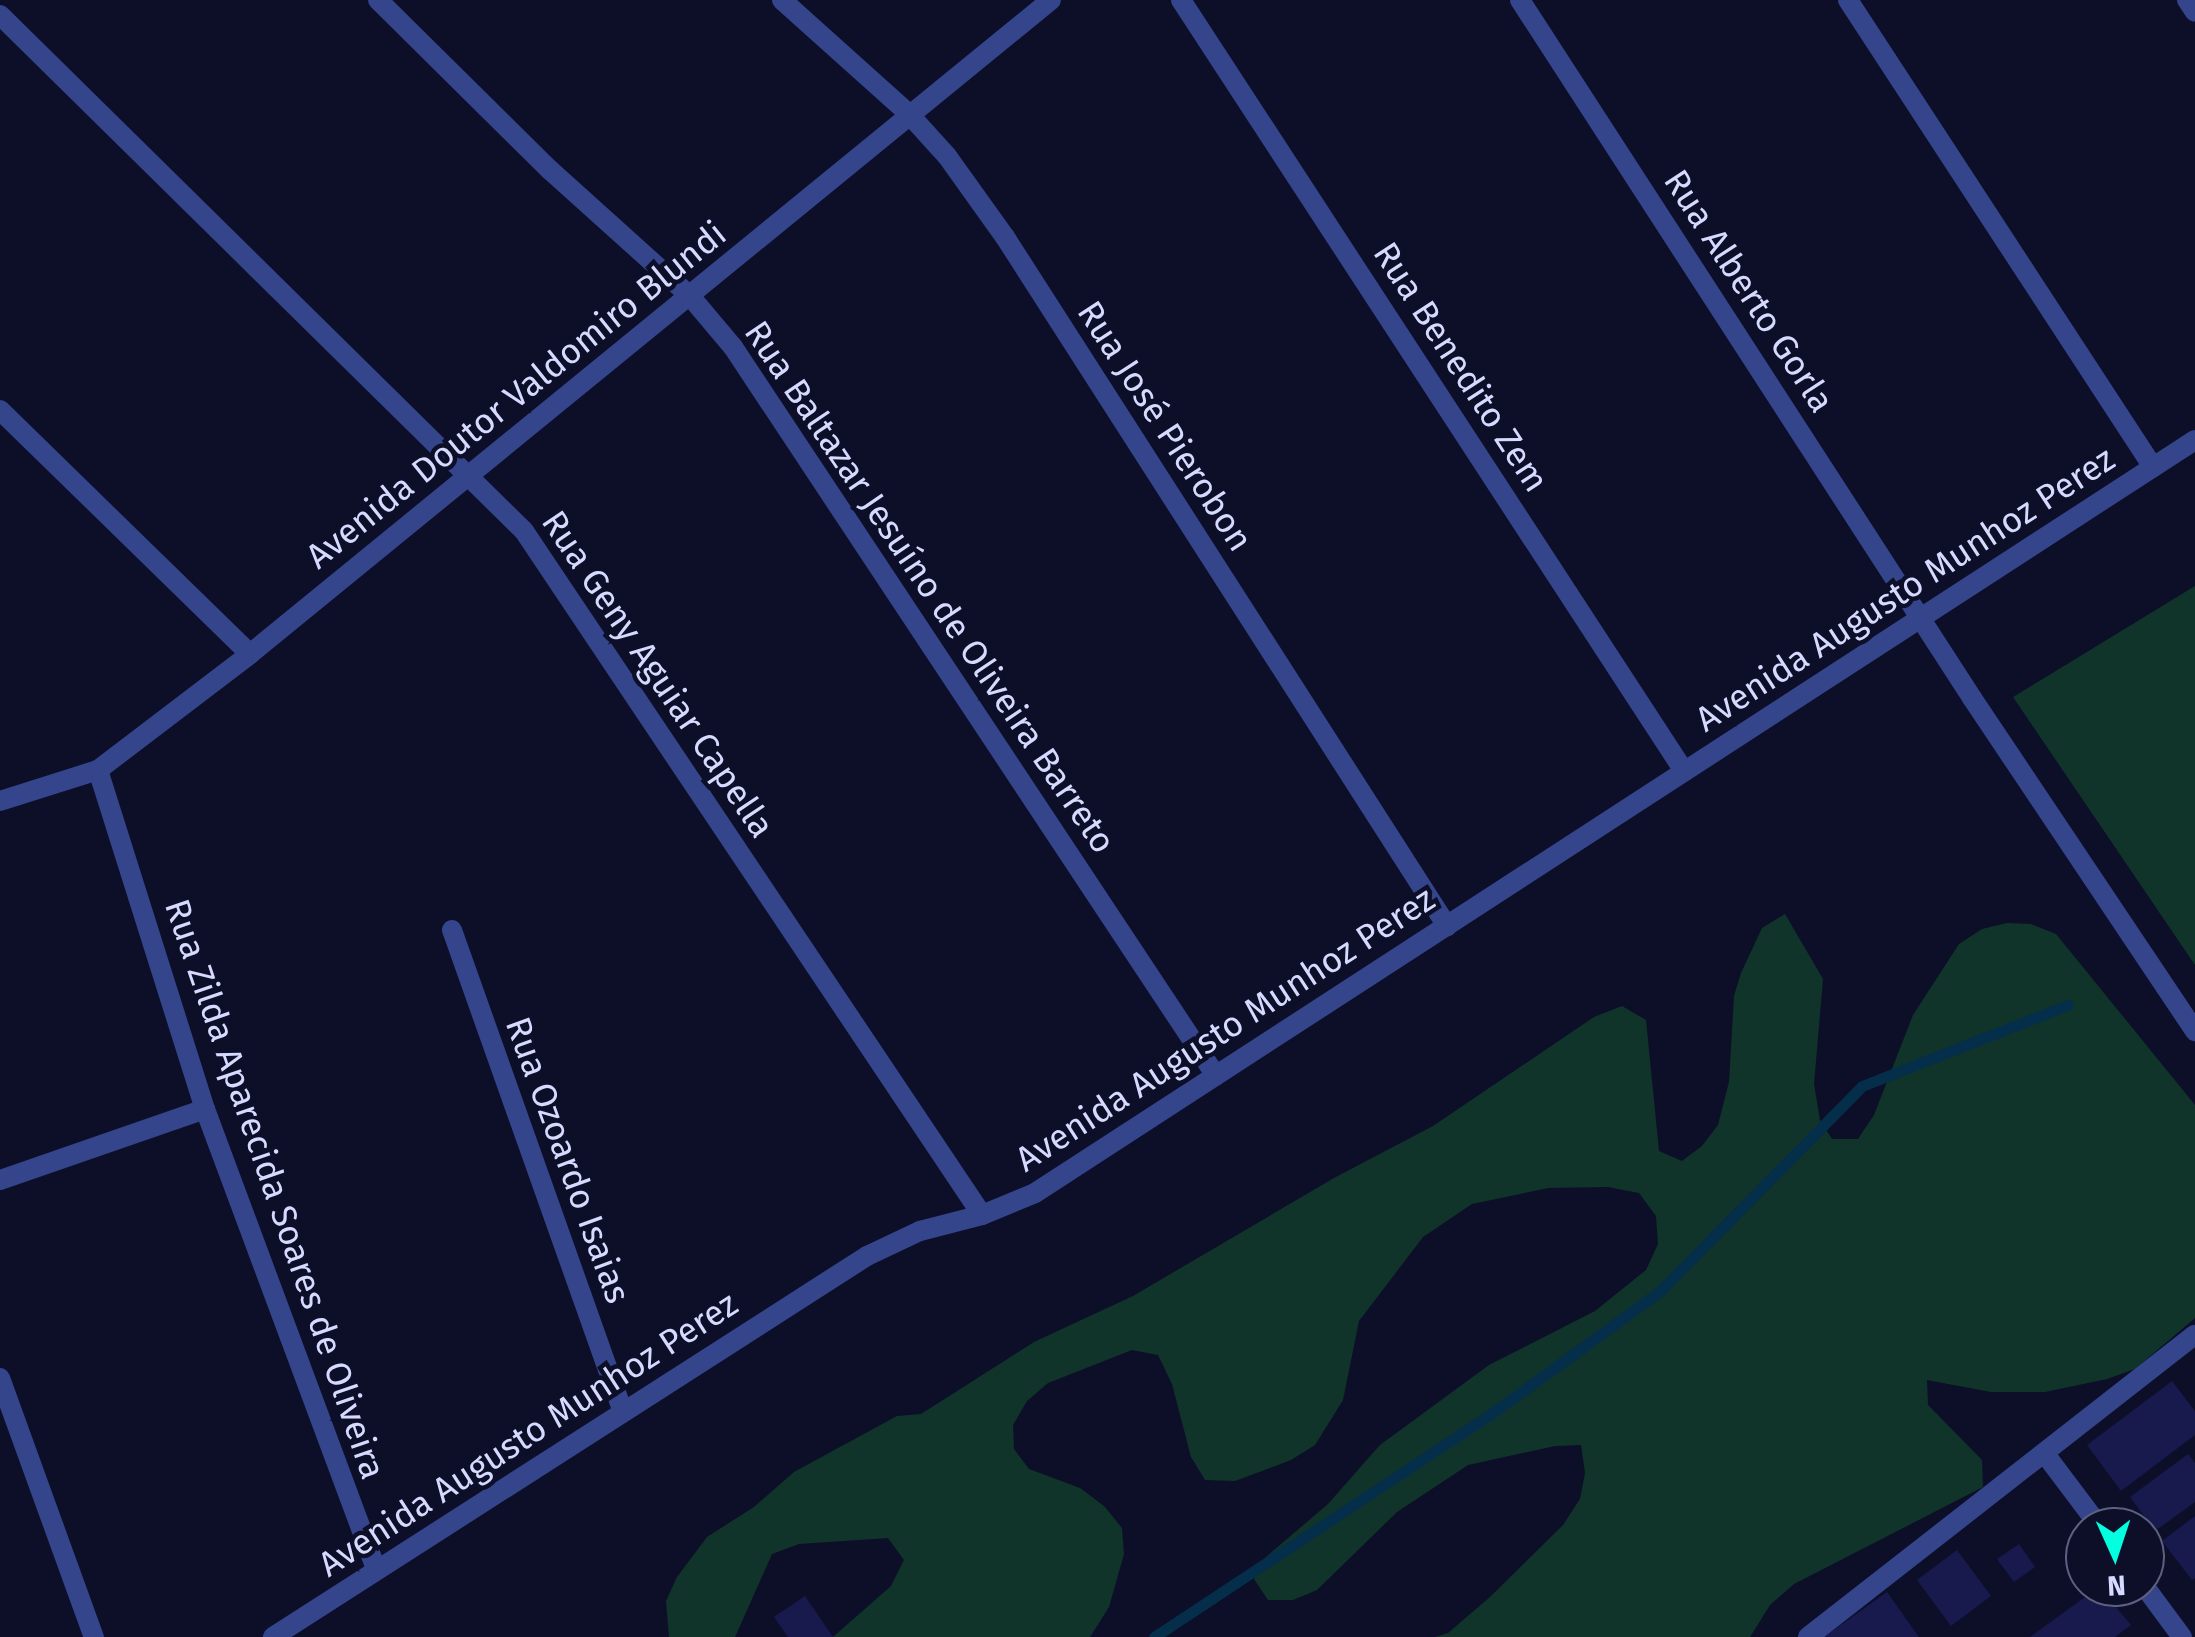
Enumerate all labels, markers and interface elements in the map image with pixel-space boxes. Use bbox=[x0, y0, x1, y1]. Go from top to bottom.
street label: Rua Alberto Gorla bbox=[1655, 162, 1843, 420]
street label: Avenida Doutor Valdomiro Blundi bbox=[298, 213, 734, 577]
street label: Rua Benedito Zem bbox=[1365, 234, 1557, 500]
street label: Rua José Pierobon bbox=[1069, 293, 1261, 559]
street label: Rua Baltazar Jesuíno de Oliveira Barreto bbox=[736, 313, 1124, 861]
street label: Avenida Augusto Munhoz Perez bbox=[1688, 438, 2122, 740]
street label: Rua Geny Aguiar Capella bbox=[533, 503, 783, 845]
street label: Avenida Augusto Munhoz Perez bbox=[1008, 878, 1442, 1180]
street label: Rua Zilda Aparecida Soares de Oliveira bbox=[156, 894, 394, 1484]
street label: Rua Ozoardo Isaias bbox=[497, 1011, 639, 1309]
street label: Avenida Augusto Munhoz Perez bbox=[311, 1283, 745, 1585]
north arrow bbox=[2065, 1507, 2165, 1607]
text: N bbox=[2106, 1568, 2127, 1602]

